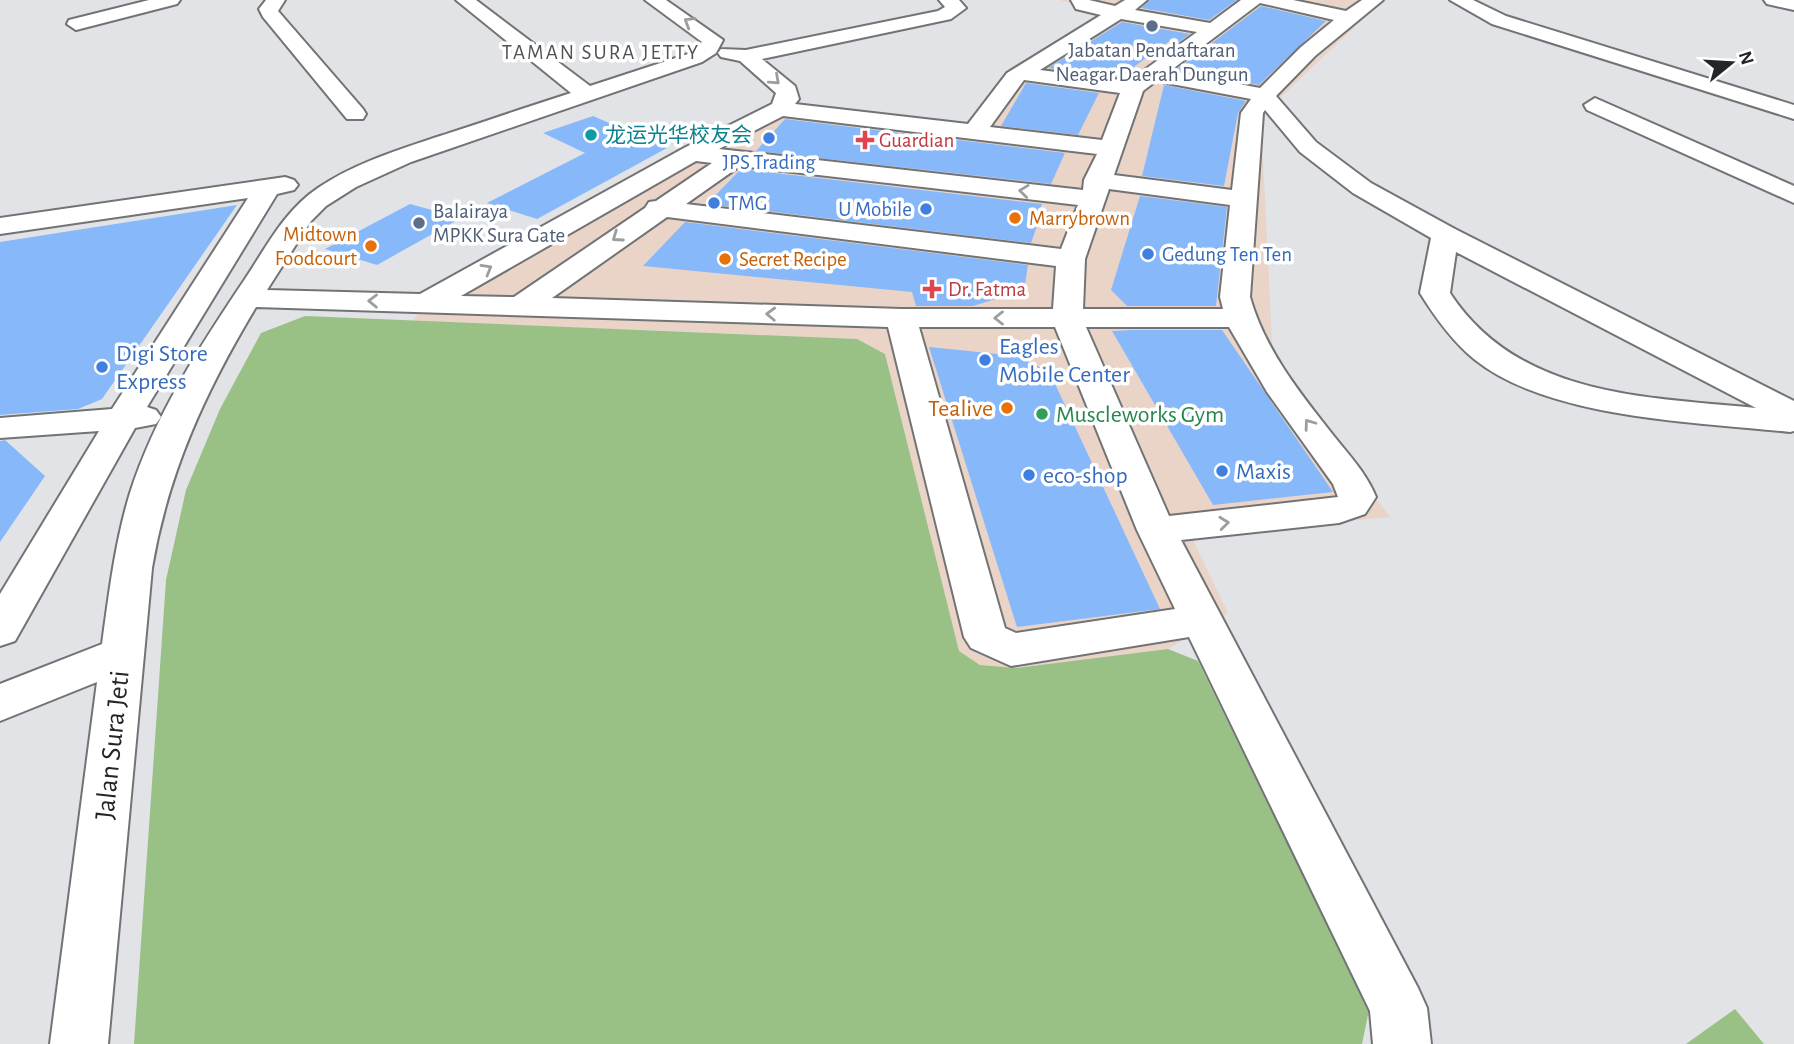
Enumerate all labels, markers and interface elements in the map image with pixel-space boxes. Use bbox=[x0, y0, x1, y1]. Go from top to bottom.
one-way arrow bbox=[683, 17, 696, 30]
marker: Jabatan Pendaftaran Neagar Daerah Dungun bbox=[1144, 18, 1160, 34]
north arrow bbox=[1696, 28, 1766, 98]
place label: Jabatan Pendaftaran Neagar Daerah Dungun bbox=[1055, 40, 1249, 85]
district label: TAMAN SURA JETTY bbox=[502, 42, 700, 63]
text: N bbox=[1735, 49, 1757, 67]
one-way arrow bbox=[767, 72, 780, 84]
place label: 龙运光华校友会 bbox=[605, 124, 752, 146]
marker: 龙运光华校友会 bbox=[583, 127, 599, 143]
marker: JPS Trading bbox=[761, 130, 777, 146]
place label: Guardian bbox=[879, 130, 954, 151]
marker: Guardian bbox=[857, 132, 873, 148]
place label: JPS Trading bbox=[722, 152, 816, 173]
one-way arrow bbox=[1018, 184, 1030, 199]
place label: TMG bbox=[728, 193, 767, 214]
marker: TMG bbox=[706, 195, 722, 211]
place label: U Mobile bbox=[838, 199, 912, 220]
place label: Balairaya MPKK Sura Gate bbox=[433, 201, 565, 246]
marker: U Mobile bbox=[918, 201, 934, 217]
place label: Marrybrown bbox=[1029, 208, 1130, 229]
marker: Marrybrown bbox=[1007, 210, 1023, 226]
marker: Balairaya MPKK Sura Gate bbox=[411, 215, 427, 231]
place label: Midtown Foodcourt bbox=[275, 224, 357, 269]
one-way arrow bbox=[613, 229, 625, 242]
marker: Midtown Foodcourt bbox=[363, 238, 379, 254]
place label: Gedung Ten Ten bbox=[1162, 244, 1292, 265]
marker: Gedung Ten Ten bbox=[1140, 246, 1156, 262]
place label: Secret Recipe bbox=[739, 249, 847, 270]
marker: Secret Recipe bbox=[717, 251, 733, 267]
one-way arrow bbox=[480, 264, 492, 277]
marker: Dr. Fatma bbox=[922, 279, 942, 299]
place label: Dr. Fatma bbox=[948, 279, 1027, 300]
one-way arrow bbox=[367, 293, 377, 309]
one-way arrow bbox=[766, 307, 777, 322]
one-way arrow bbox=[993, 310, 1004, 326]
place label: Eagles Mobile Center bbox=[999, 335, 1130, 387]
place label: Digi Store Express bbox=[116, 342, 208, 394]
marker: Eagles Mobile Center bbox=[977, 352, 993, 368]
marker: Digi Store Express bbox=[94, 359, 110, 375]
place label: Tealive bbox=[928, 397, 993, 421]
marker: Tealive bbox=[999, 400, 1015, 416]
place label: Muscleworks Gym bbox=[1056, 403, 1224, 427]
marker: Muscleworks Gym bbox=[1034, 406, 1050, 422]
one-way arrow bbox=[1304, 419, 1317, 432]
place label: Maxis bbox=[1236, 460, 1291, 484]
marker: Maxis bbox=[1214, 463, 1230, 479]
place label: eco-shop bbox=[1043, 464, 1128, 488]
marker: eco-shop bbox=[1021, 467, 1037, 483]
one-way arrow bbox=[1219, 516, 1230, 531]
street label: Jalan Sura Jeti bbox=[91, 669, 135, 821]

